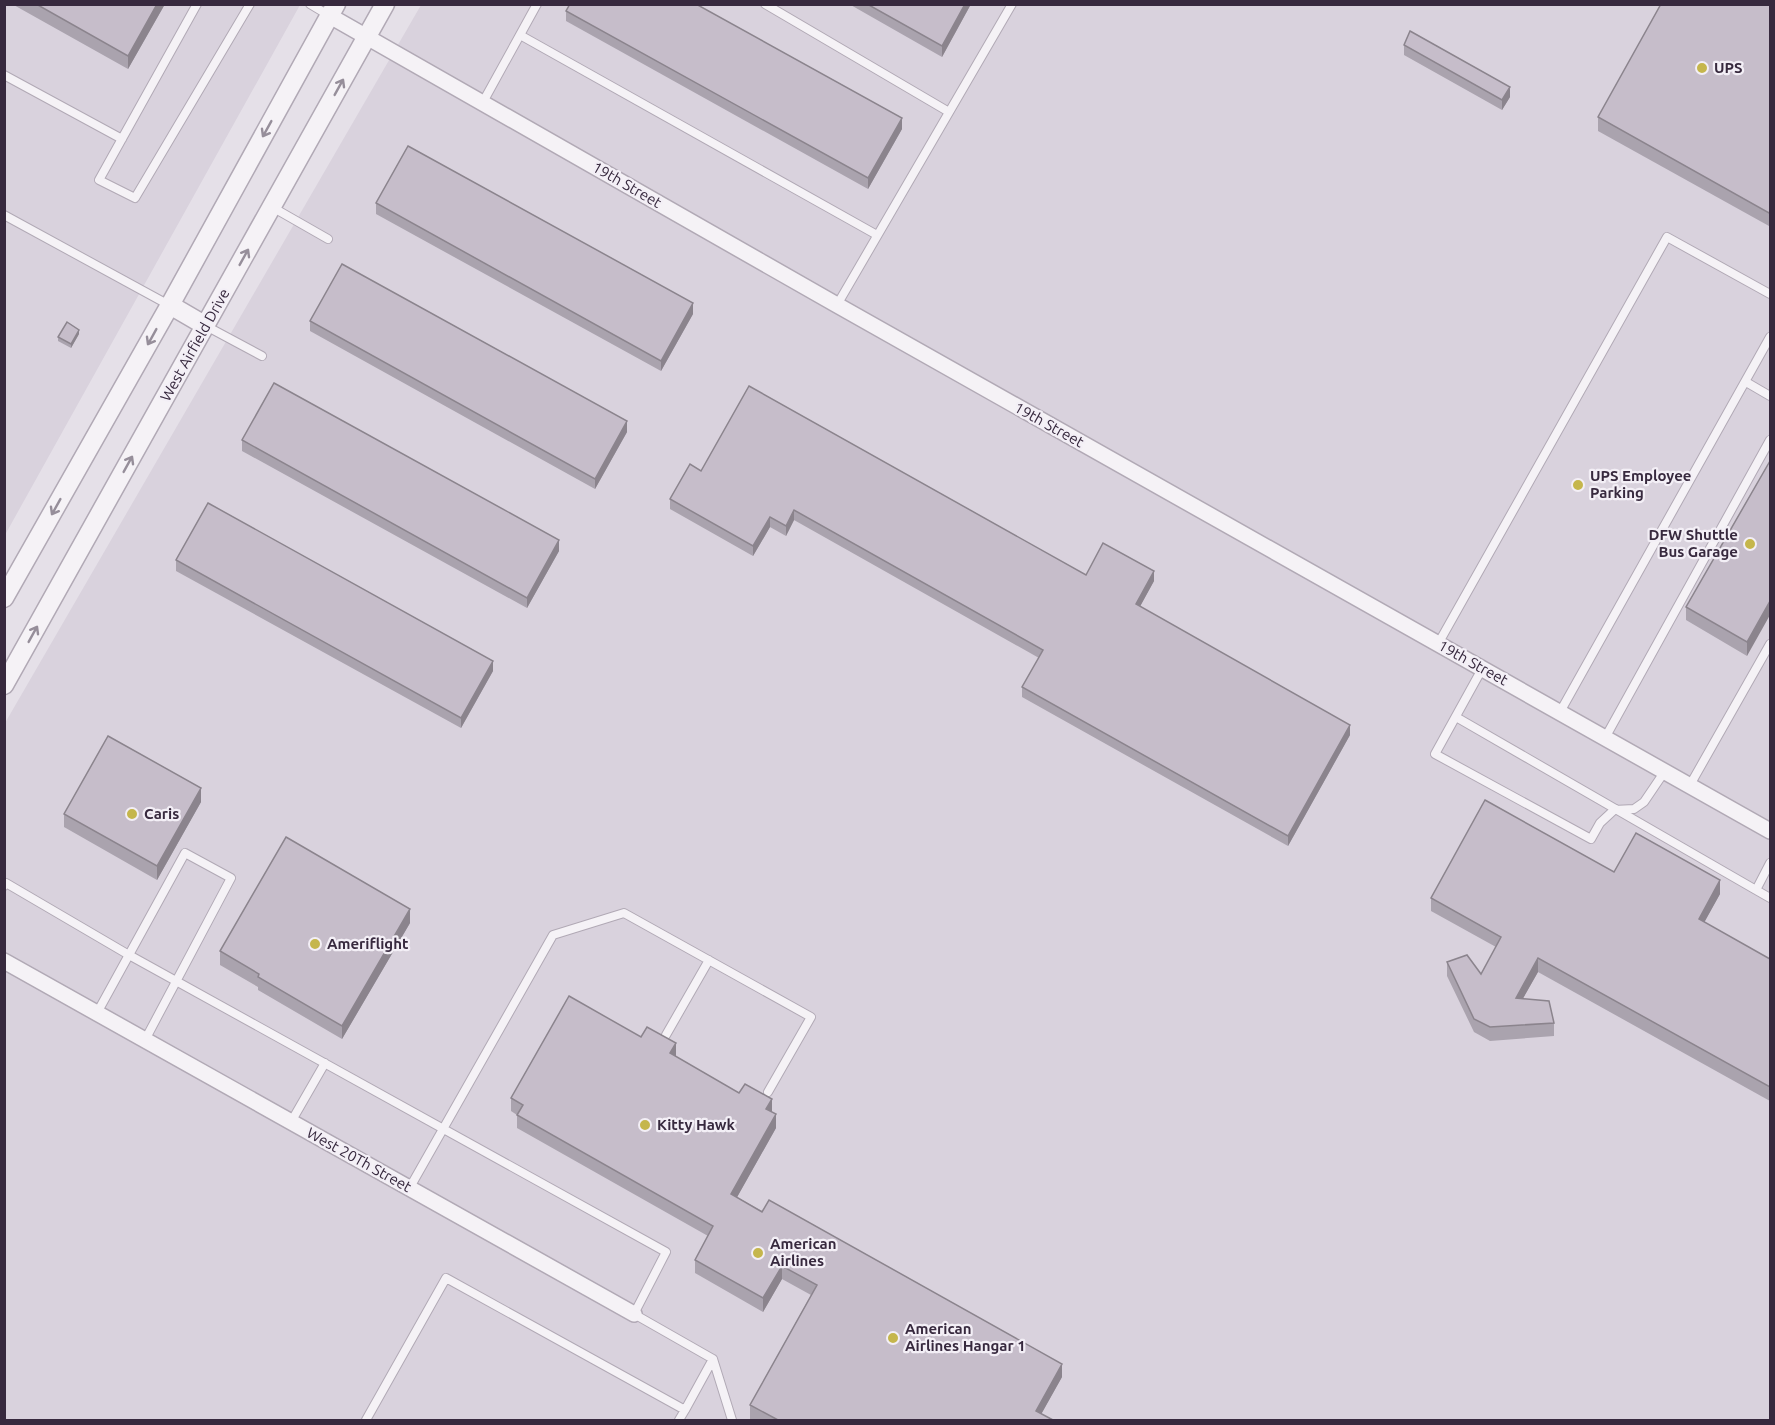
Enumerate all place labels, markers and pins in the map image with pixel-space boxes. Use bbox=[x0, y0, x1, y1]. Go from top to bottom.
place label: UPS bbox=[1714, 59, 1743, 76]
marker: UPS bbox=[1695, 61, 1709, 75]
place label: UPS Employee Parking bbox=[1590, 467, 1691, 501]
marker: UPS Employee Parking bbox=[1571, 478, 1585, 492]
place label: DFW Shuttle Bus Garage bbox=[1649, 526, 1738, 560]
marker: DFW Shuttle Bus Garage bbox=[1743, 537, 1757, 551]
place label: Caris bbox=[144, 805, 179, 822]
marker: Caris bbox=[125, 807, 139, 821]
place label: Ameriflight bbox=[327, 935, 409, 952]
marker: Ameriflight bbox=[308, 937, 322, 951]
place label: Kitty Hawk bbox=[657, 1116, 736, 1133]
marker: Kitty Hawk bbox=[638, 1118, 652, 1132]
place label: American Airlines bbox=[770, 1235, 836, 1269]
marker: American Airlines bbox=[751, 1246, 765, 1260]
place label: American Airlines Hangar 1 bbox=[905, 1320, 1026, 1354]
marker: American Airlines Hangar 1 bbox=[886, 1331, 900, 1345]

